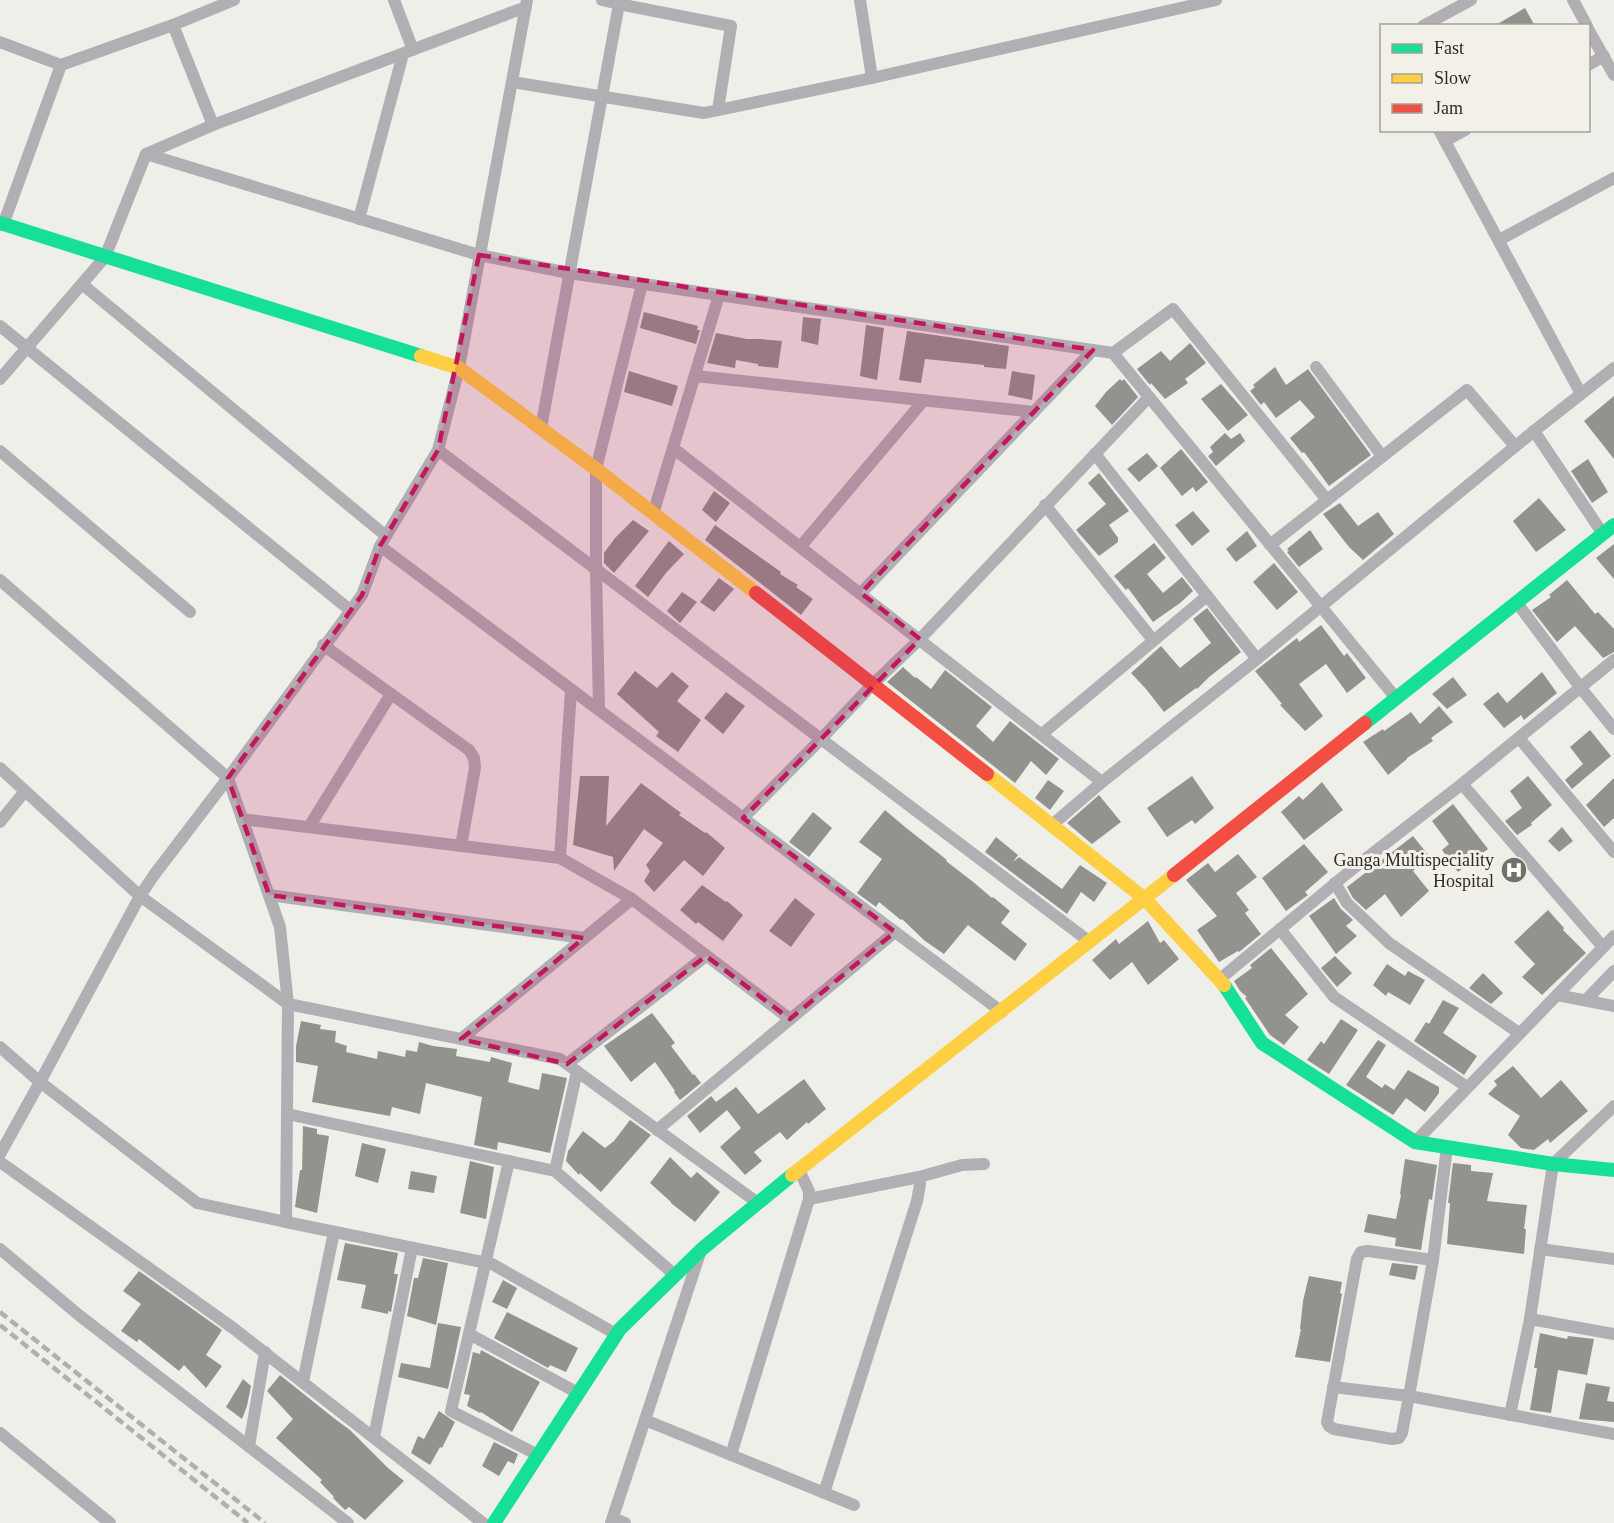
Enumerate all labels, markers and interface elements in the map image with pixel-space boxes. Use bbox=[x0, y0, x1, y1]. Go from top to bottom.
legend bbox=[1380, 24, 1590, 132]
text: Fast bbox=[1434, 38, 1464, 58]
text: Slow bbox=[1434, 68, 1471, 88]
text: Jam bbox=[1434, 98, 1463, 118]
place label: Ganga Multispeciality Hospital bbox=[1334, 850, 1494, 891]
hospital icon: Ganga Multispeciality Hospital bbox=[1499, 855, 1529, 885]

